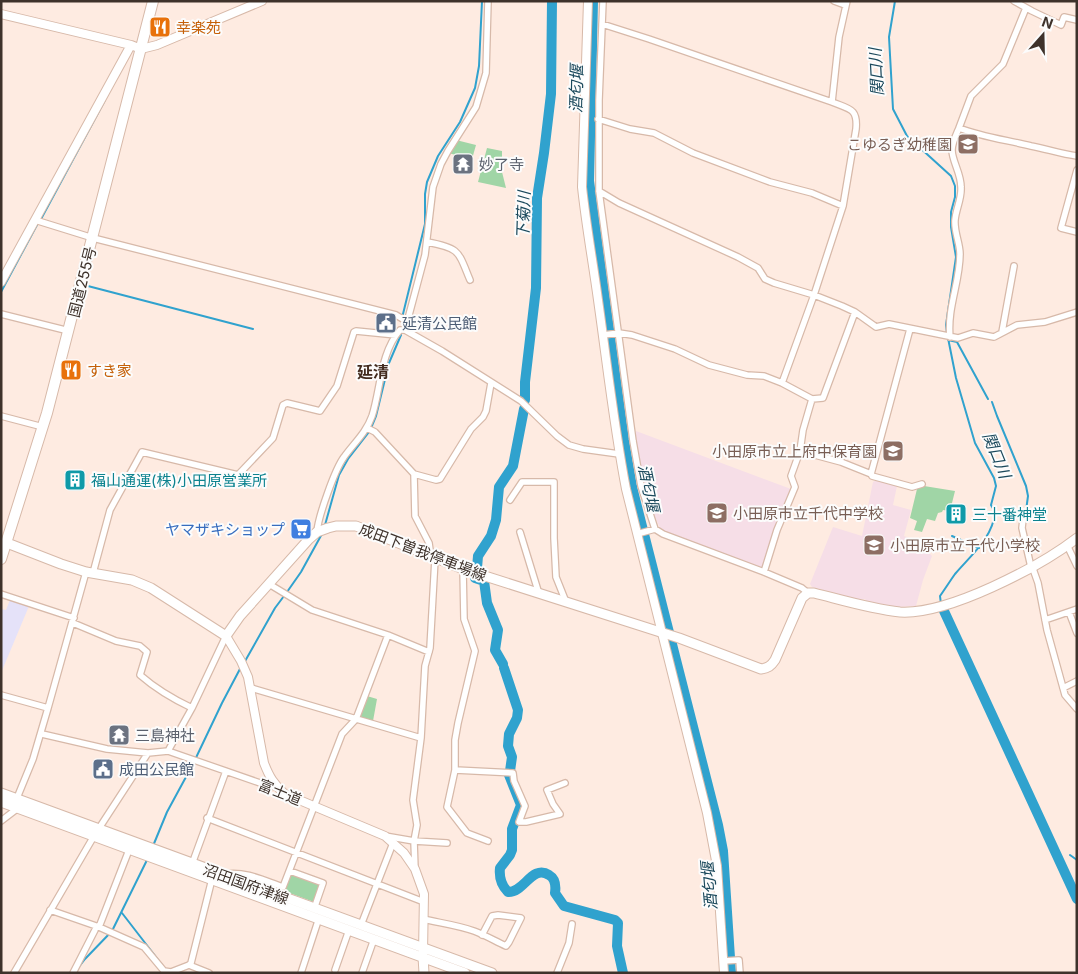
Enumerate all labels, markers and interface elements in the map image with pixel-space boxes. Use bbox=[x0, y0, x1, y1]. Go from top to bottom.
north arrow bbox=[1018, 10, 1068, 60]
text: N bbox=[1040, 13, 1056, 32]
restaurant icon: 幸楽苑 bbox=[148, 15, 172, 39]
place label: 幸楽苑 bbox=[176, 18, 221, 37]
water label: 関口川 bbox=[865, 46, 887, 96]
water label: 酒匂堰 bbox=[566, 62, 586, 113]
school or university icon: こゆるぎ幼稚園 bbox=[956, 132, 980, 156]
place label: こゆるぎ幼稚園 bbox=[847, 135, 952, 154]
temple icon: 妙了寺 bbox=[451, 152, 475, 176]
place label: 妙了寺 bbox=[479, 155, 524, 174]
water label: 下菊川 bbox=[512, 189, 534, 239]
street label: 国道255号 bbox=[64, 245, 100, 319]
public building icon: 延清公民館 bbox=[374, 311, 398, 335]
place label: 延清公民館 bbox=[402, 314, 477, 333]
restaurant icon: すき家 bbox=[59, 358, 83, 382]
place label: すき家 bbox=[87, 361, 132, 380]
district label: 延清 bbox=[357, 362, 389, 382]
water label: 関口川 bbox=[979, 429, 1016, 483]
school or university icon: 小田原市立上府中保育園 bbox=[881, 439, 905, 463]
place label: 小田原市立上府中保育園 bbox=[712, 442, 877, 461]
water label: 酒匂堰 bbox=[634, 462, 664, 516]
building icon: 福山通運(株)小田原営業所 bbox=[63, 468, 87, 492]
place label: 福山通運(株)小田原営業所 bbox=[91, 471, 267, 490]
school or university icon: 小田原市立千代中学校 bbox=[705, 501, 729, 525]
building icon: 三十番神堂 bbox=[944, 502, 968, 526]
place label: 小田原市立千代中学校 bbox=[733, 504, 883, 523]
place label: 三十番神堂 bbox=[972, 505, 1047, 524]
supermarket icon: ヤマザキショップ bbox=[289, 517, 313, 541]
street label: 成田下曽我停車場線 bbox=[357, 519, 489, 585]
place label: ヤマザキショップ bbox=[165, 520, 285, 539]
school or university icon: 小田原市立千代小学校 bbox=[862, 533, 886, 557]
place label: 小田原市立千代小学校 bbox=[890, 536, 1040, 555]
temple icon: 三島神社 bbox=[107, 723, 131, 747]
place label: 三島神社 bbox=[135, 726, 195, 745]
public building icon: 成田公民館 bbox=[91, 757, 115, 781]
place label: 成田公民館 bbox=[119, 760, 194, 779]
street label: 富士道 bbox=[256, 775, 304, 809]
water label: 酒匂堰 bbox=[697, 858, 721, 911]
street label: 沼田国府津線 bbox=[200, 860, 292, 908]

